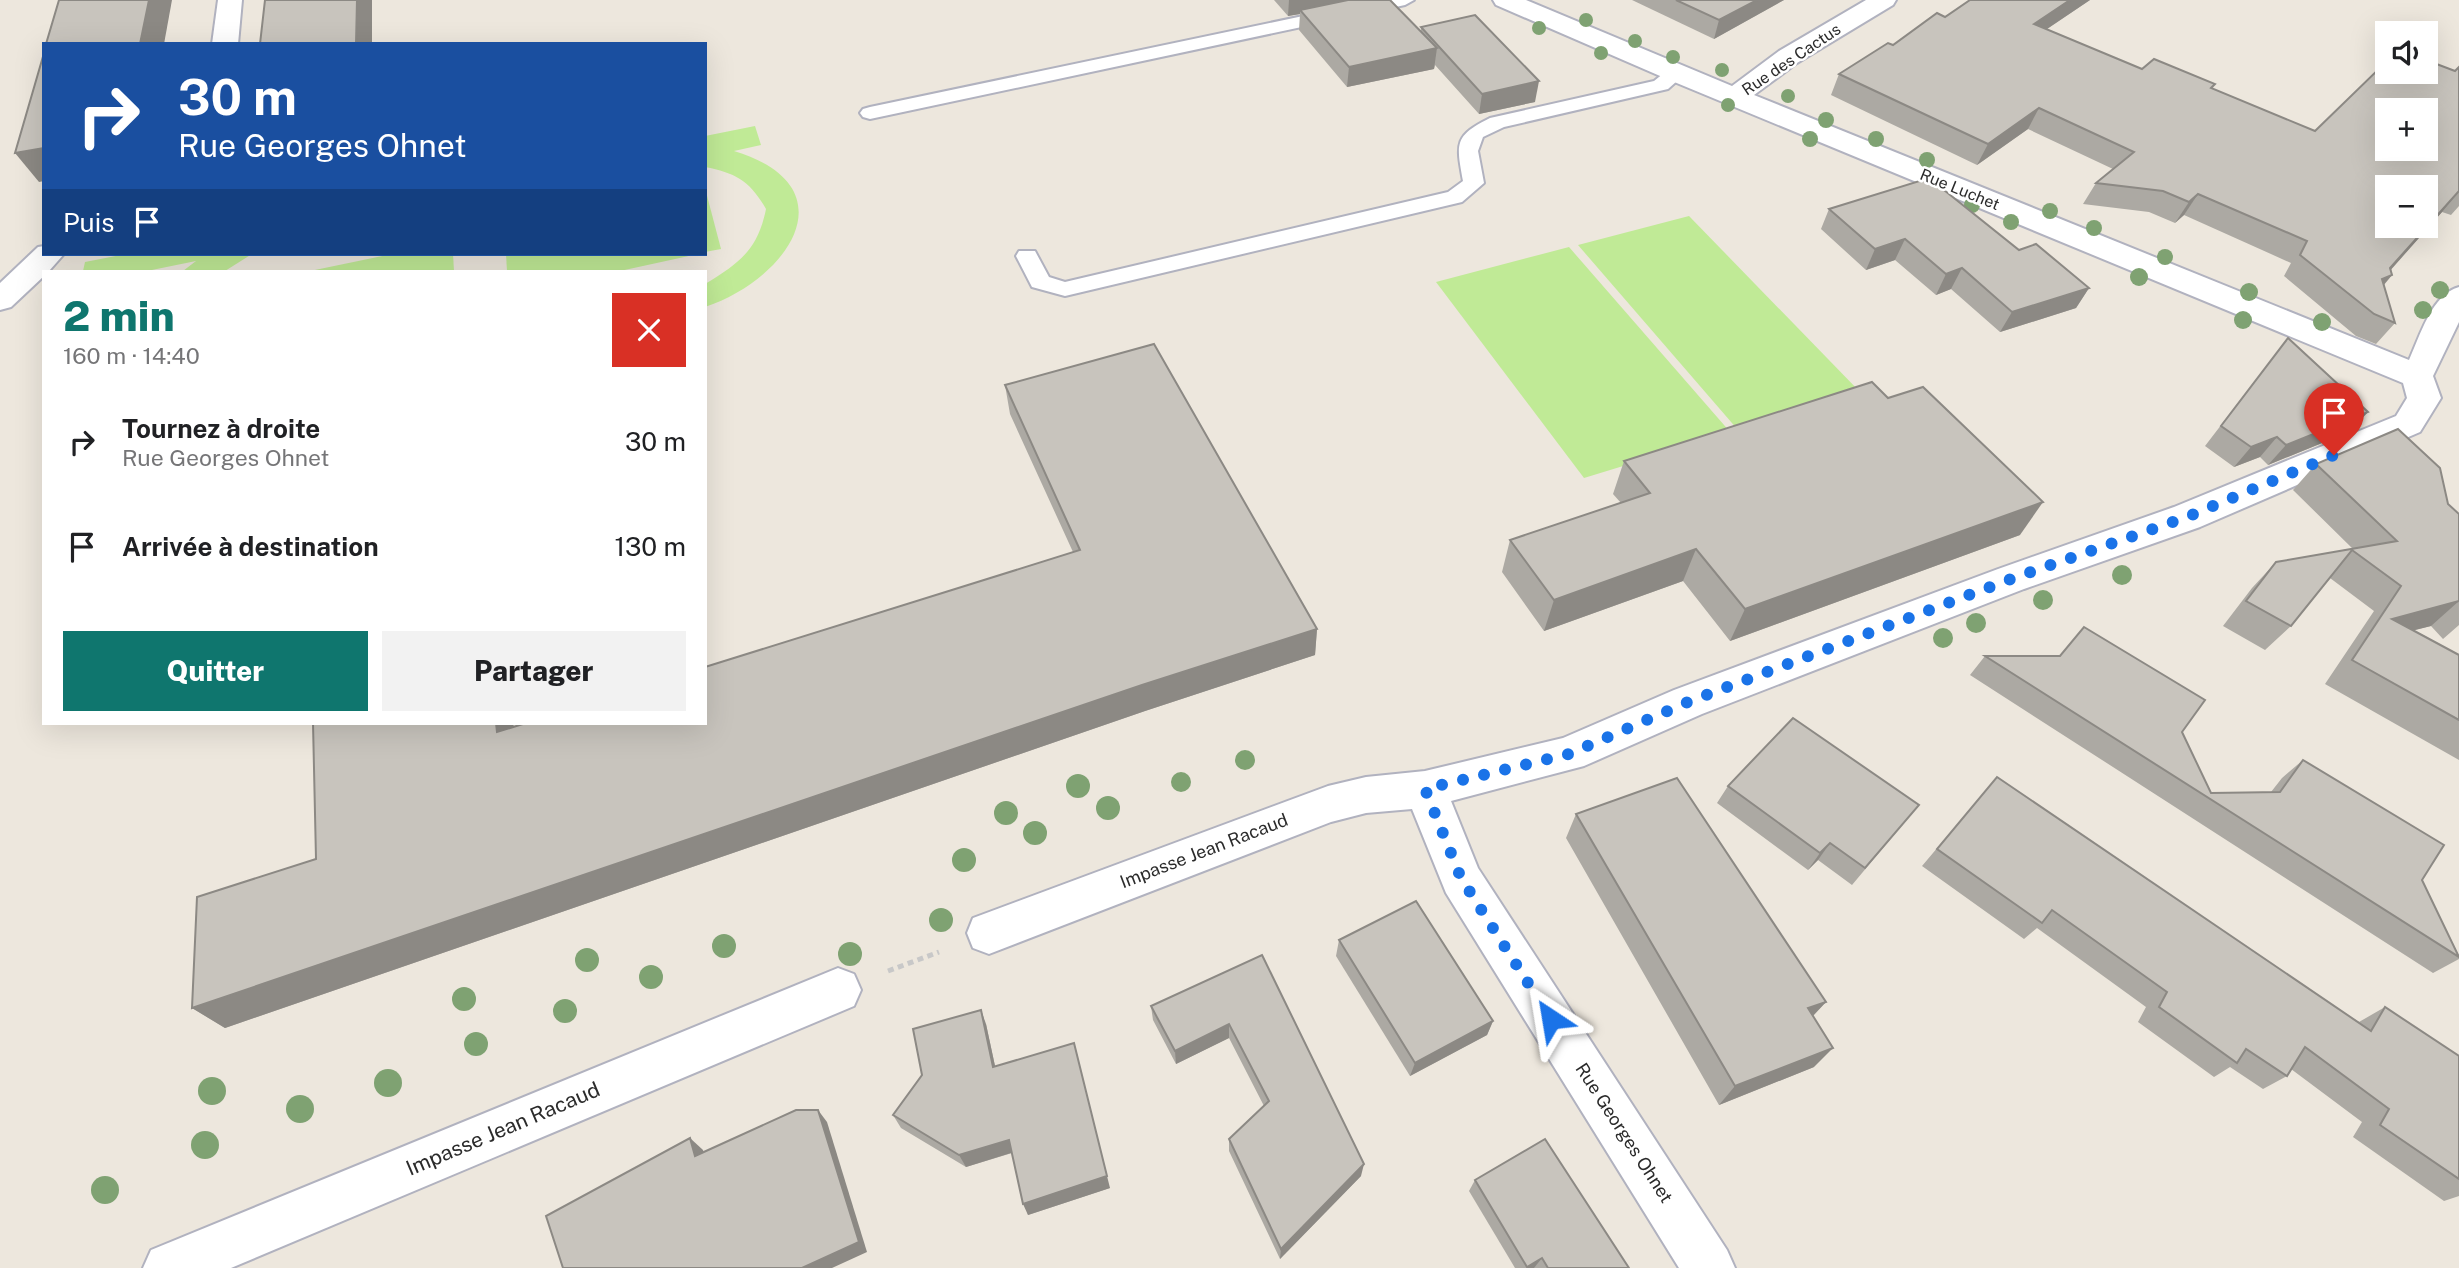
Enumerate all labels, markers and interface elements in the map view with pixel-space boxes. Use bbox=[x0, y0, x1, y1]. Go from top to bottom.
street label: Rue des Cactus bbox=[1738, 19, 1844, 99]
map controls bbox=[2375, 21, 2438, 238]
button: sound bbox=[2375, 21, 2438, 84]
text: 30 m bbox=[178, 68, 297, 126]
icon: right bbox=[63, 70, 154, 161]
button: + bbox=[2375, 98, 2438, 161]
text: Rue Georges Ohnet bbox=[178, 127, 467, 164]
street label: Rue Luchet bbox=[1917, 165, 2002, 214]
button: − bbox=[2375, 175, 2438, 238]
icon: arrive bbox=[128, 203, 166, 241]
text: Puis bbox=[63, 207, 114, 238]
text: 2 min bbox=[63, 291, 175, 340]
button: close bbox=[612, 293, 686, 367]
text: 160 m · 14:40 bbox=[63, 342, 200, 369]
pin bbox=[2304, 383, 2364, 455]
icon: arrive bbox=[2315, 394, 2353, 432]
text: Tournez à droite bbox=[122, 413, 320, 444]
icon: right bbox=[63, 423, 101, 461]
text: 30 m bbox=[625, 426, 686, 457]
text: Rue Georges Ohnet bbox=[122, 444, 329, 471]
icon: arrive bbox=[63, 528, 101, 566]
text: Arrivée à destination bbox=[122, 531, 379, 562]
text: 130 m bbox=[614, 531, 686, 562]
button: Quitter bbox=[63, 631, 368, 711]
button: Partager bbox=[382, 631, 686, 711]
street label: Impasse Jean Racaud bbox=[1117, 809, 1291, 892]
position arrow bbox=[1514, 982, 1588, 1056]
street label: Rue Georges Ohnet bbox=[1571, 1059, 1677, 1207]
street label: Impasse Jean Racaud bbox=[402, 1076, 603, 1181]

